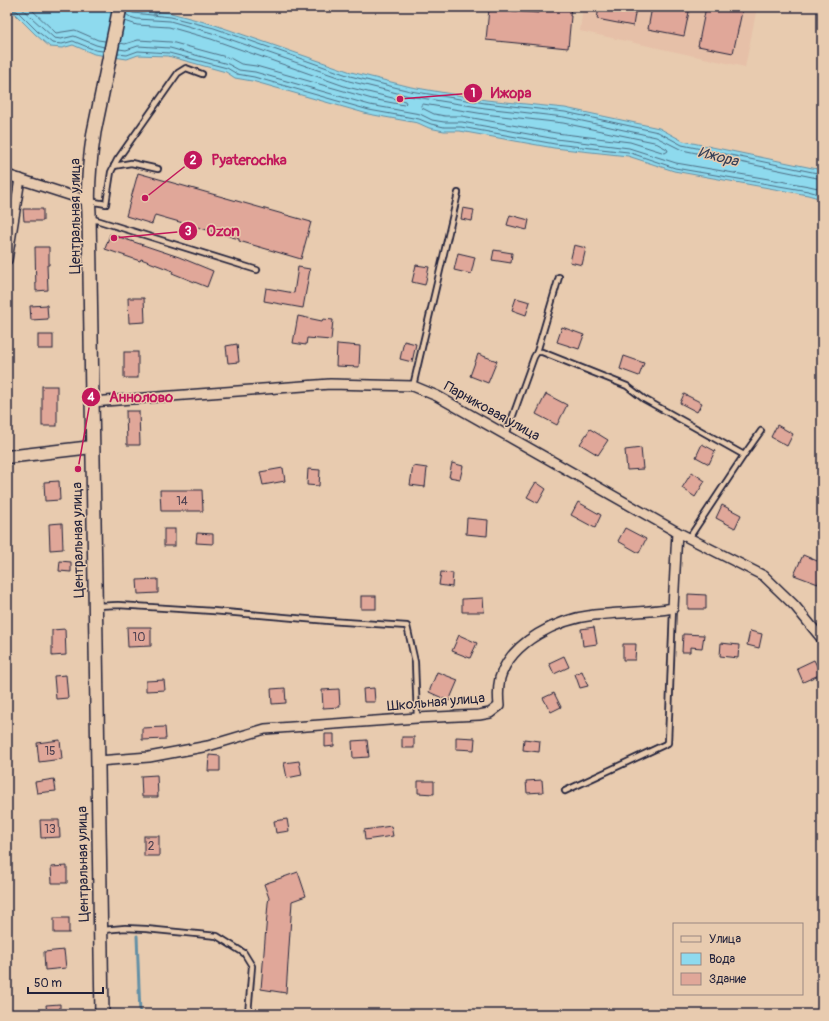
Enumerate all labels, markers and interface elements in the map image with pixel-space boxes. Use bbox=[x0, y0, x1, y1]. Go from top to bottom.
callout: Ижора bbox=[463, 79, 540, 106]
text: Ижора bbox=[491, 84, 531, 103]
text: 1 bbox=[471, 86, 475, 101]
water label: Ижора bbox=[696, 143, 741, 171]
callout: Pyaterochka bbox=[183, 147, 295, 174]
text: Pyaterochka bbox=[211, 151, 287, 170]
text: 2 bbox=[190, 153, 197, 168]
street label: Центральная улица bbox=[67, 158, 84, 274]
callout: Ozon bbox=[178, 218, 248, 245]
text: Ozon bbox=[206, 222, 240, 241]
text: 3 bbox=[185, 224, 192, 239]
street label: Парниковая улица bbox=[441, 378, 543, 444]
callout: Аннолово bbox=[81, 383, 181, 410]
text: Аннолово bbox=[109, 388, 173, 407]
text: 4 bbox=[87, 390, 95, 405]
street label: Центральная улица bbox=[68, 482, 88, 598]
house number: 14 bbox=[176, 494, 188, 509]
house number: 10 bbox=[133, 630, 145, 645]
street label: Школьная улица bbox=[386, 689, 486, 715]
house number: 15 bbox=[44, 744, 56, 759]
street label: Центральная улица bbox=[73, 806, 93, 922]
house number: 13 bbox=[44, 822, 56, 837]
house number: 2 bbox=[148, 839, 155, 854]
legend bbox=[673, 923, 803, 995]
text: Улица bbox=[709, 932, 741, 947]
text: Вода bbox=[709, 952, 735, 967]
scale bar bbox=[28, 969, 103, 995]
text: Здание bbox=[709, 972, 746, 987]
text: 50 m bbox=[34, 976, 62, 991]

